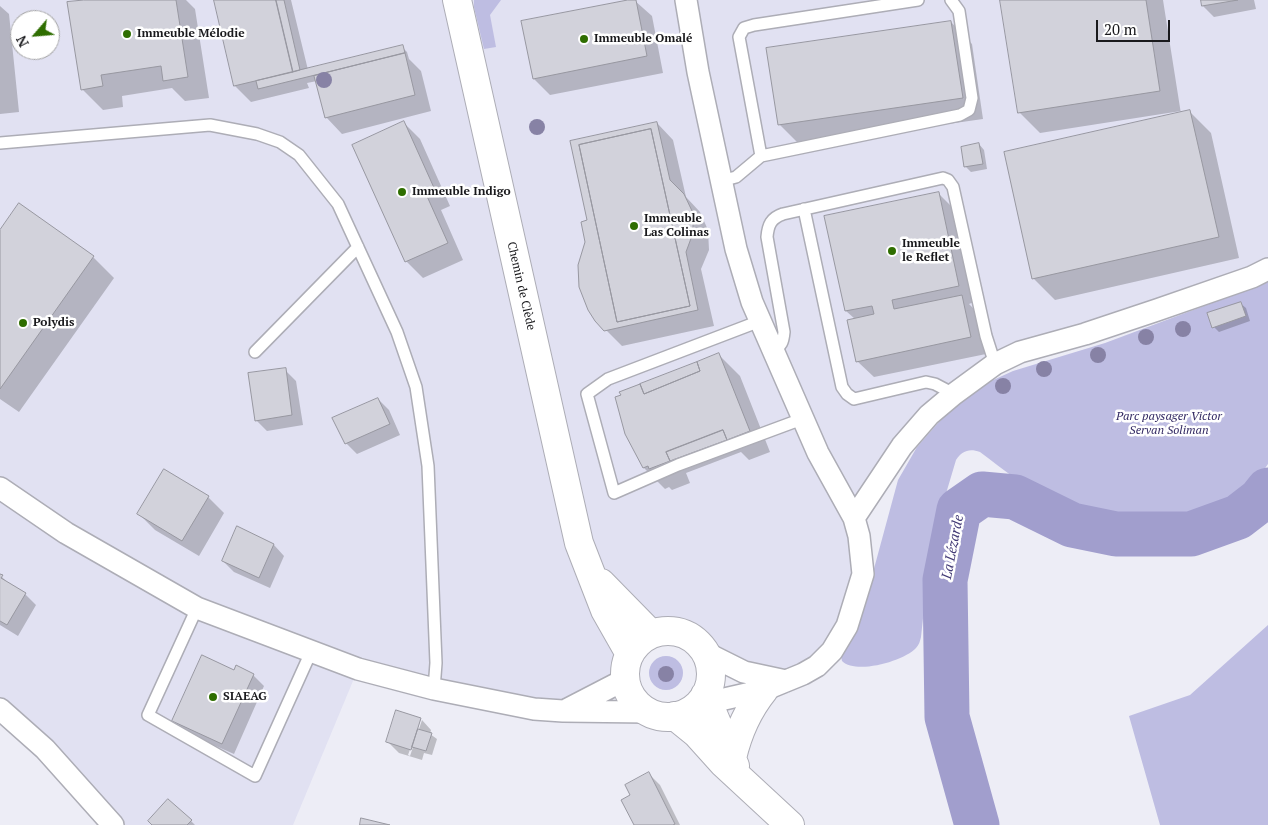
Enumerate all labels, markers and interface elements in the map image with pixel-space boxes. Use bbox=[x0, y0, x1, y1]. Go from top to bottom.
north arrow bbox=[10, 10, 60, 60]
scale bar bbox=[1098, 10, 1172, 42]
text: 20 m bbox=[1104, 19, 1137, 39]
place label: Immeuble Mélodie bbox=[137, 27, 245, 41]
marker: Immeuble Mélodie bbox=[121, 28, 133, 40]
place label: Immeuble Omalé bbox=[594, 32, 693, 46]
text: N bbox=[11, 33, 33, 51]
marker: Immeuble Omalé bbox=[578, 33, 590, 45]
place label: Immeuble Indigo bbox=[412, 185, 511, 199]
marker: Immeuble Indigo bbox=[396, 186, 408, 198]
place label: Immeuble Las Colinas bbox=[644, 212, 709, 240]
marker: Immeuble Las Colinas bbox=[628, 220, 640, 232]
place label: Immeuble le Reflet bbox=[902, 237, 960, 265]
street label: Chemin de Clède bbox=[504, 240, 538, 332]
marker: Immeuble le Reflet bbox=[886, 245, 898, 257]
place label: Polydis bbox=[33, 316, 74, 330]
marker: Polydis bbox=[17, 317, 29, 329]
park label: Parc paysager Victor Servan Soliman bbox=[1116, 410, 1222, 438]
water label: La Lézarde bbox=[939, 513, 967, 581]
place label: SIAEAG bbox=[223, 690, 267, 704]
marker: SIAEAG bbox=[207, 691, 219, 703]

